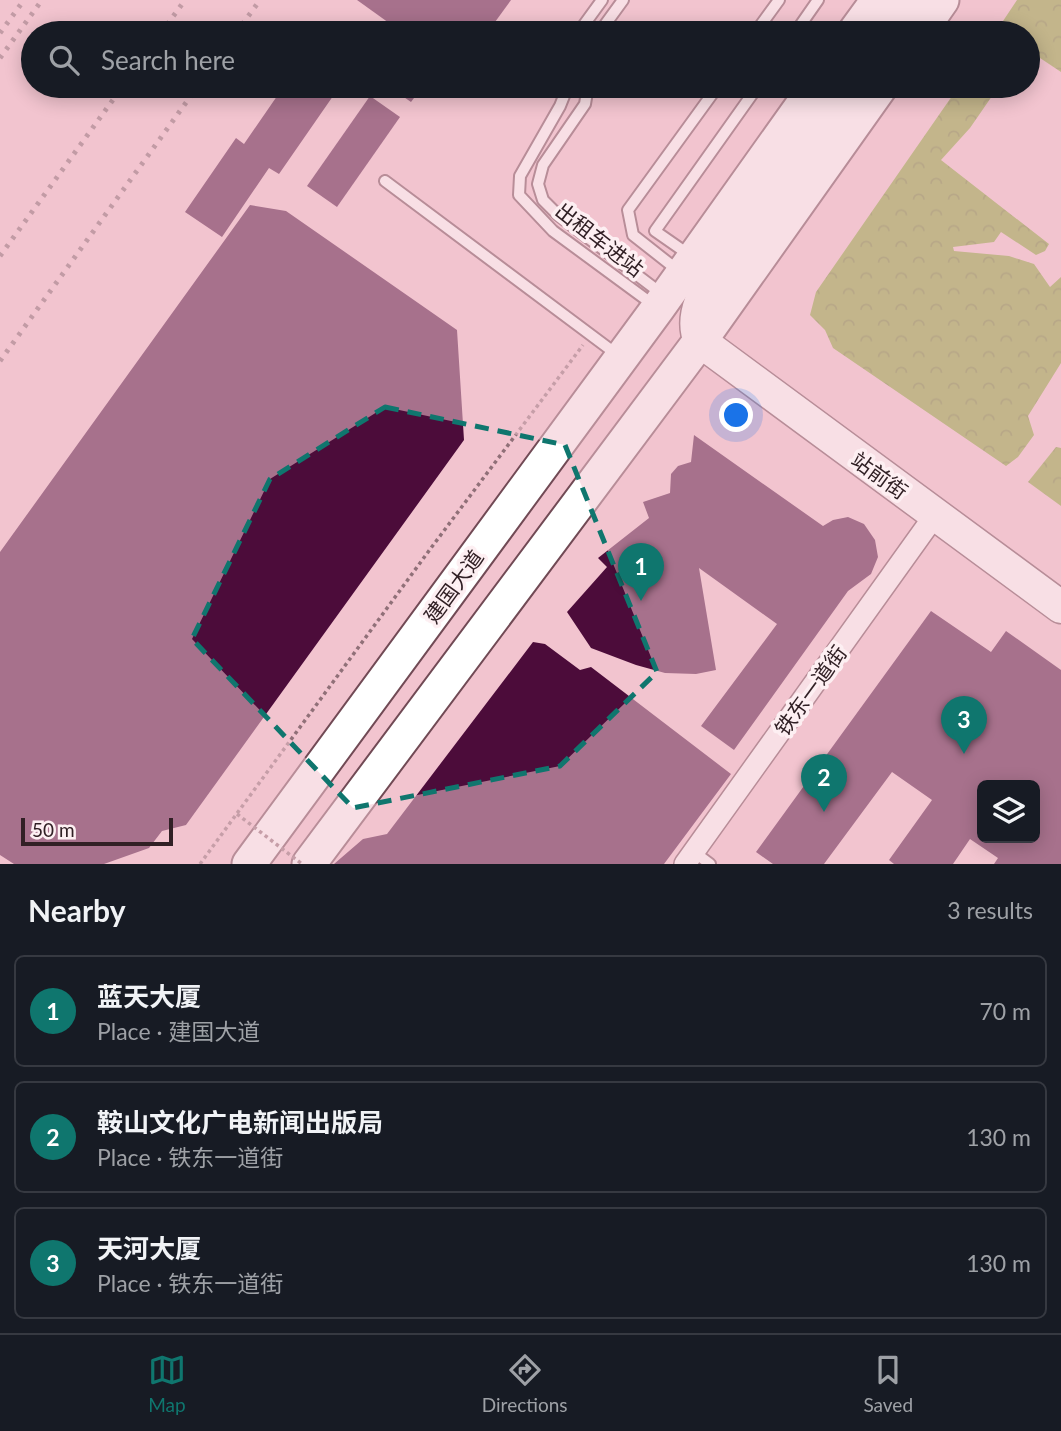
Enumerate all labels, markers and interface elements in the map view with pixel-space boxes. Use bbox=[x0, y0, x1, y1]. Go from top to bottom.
search box bbox=[21, 21, 1040, 98]
icon: search bbox=[45, 41, 83, 79]
text: Search here bbox=[101, 44, 235, 76]
street label: 出租车进站 bbox=[551, 197, 649, 281]
your location bbox=[719, 398, 753, 432]
street label: 站前街 bbox=[847, 446, 913, 504]
pin: 1 bbox=[618, 543, 664, 601]
street label: 建国大道 bbox=[418, 545, 488, 627]
street label: 铁东一道街 bbox=[769, 640, 851, 740]
pin: 3 bbox=[941, 696, 987, 754]
pin: 2 bbox=[801, 754, 847, 812]
map controls bbox=[977, 780, 1040, 843]
button: layers bbox=[977, 780, 1040, 843]
scale bar bbox=[21, 815, 173, 847]
text: 50 m bbox=[32, 818, 75, 841]
text: Nearby bbox=[28, 892, 126, 928]
text: 3 results bbox=[947, 896, 1033, 924]
text: 蓝天大厦 bbox=[97, 980, 201, 1012]
text: 1 bbox=[46, 997, 60, 1025]
text: 70 m bbox=[980, 997, 1031, 1025]
text: Place · 建国大道 bbox=[97, 1017, 260, 1045]
text: 鞍山文化广电新闻出版局 bbox=[97, 1106, 383, 1138]
text: 2 bbox=[46, 1123, 60, 1151]
text: 130 m bbox=[966, 1123, 1031, 1151]
text: Place · 铁东一道街 bbox=[97, 1143, 283, 1171]
text: 天河大厦 bbox=[97, 1232, 201, 1264]
text: 3 bbox=[46, 1249, 60, 1277]
text: 130 m bbox=[966, 1249, 1031, 1277]
text: Place · 铁东一道街 bbox=[97, 1269, 283, 1297]
tab: Map bbox=[148, 1351, 186, 1416]
tab: Directions bbox=[482, 1351, 568, 1416]
tab: Saved bbox=[863, 1351, 913, 1416]

